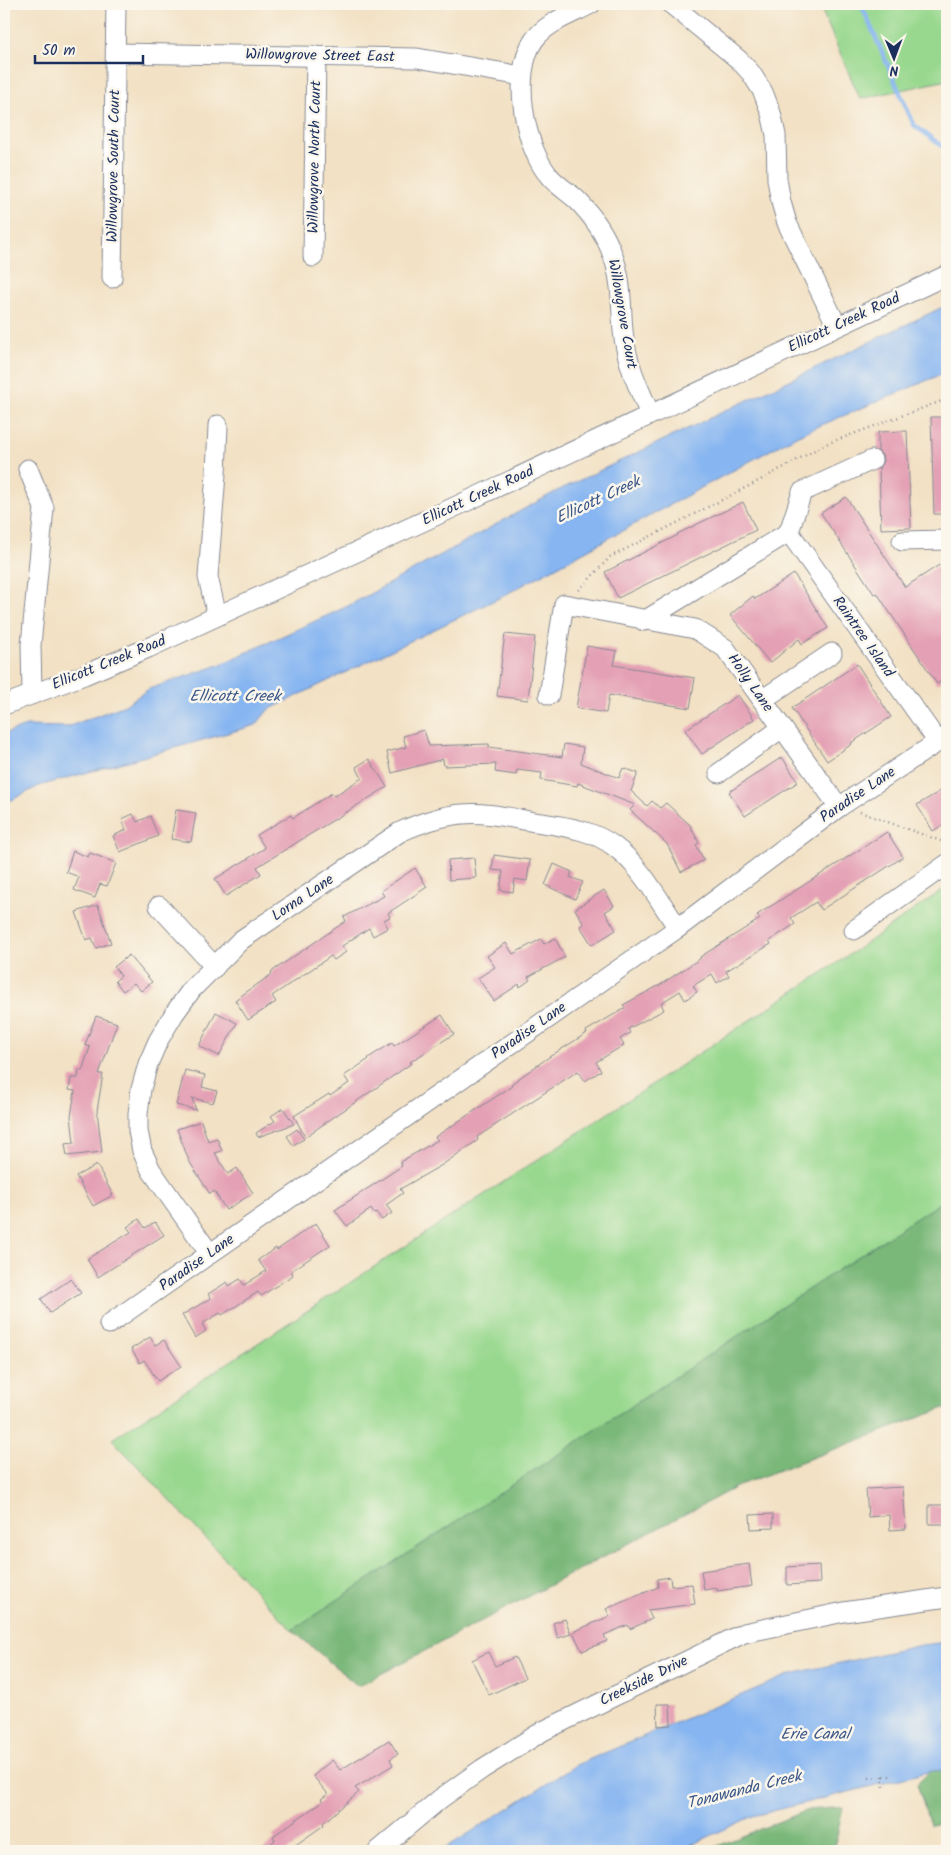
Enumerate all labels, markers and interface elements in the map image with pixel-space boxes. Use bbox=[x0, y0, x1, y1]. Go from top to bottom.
scale bar bbox=[35, 32, 142, 64]
north arrow bbox=[868, 32, 918, 82]
text: 50 m bbox=[42, 39, 76, 63]
street label: Willowgrove Street East bbox=[245, 43, 395, 69]
text: N bbox=[889, 59, 899, 81]
street label: Willowgrove North Court bbox=[302, 80, 328, 234]
street label: Willowgrove South Court bbox=[101, 89, 127, 243]
street label: Willowgrove Court bbox=[601, 257, 644, 371]
street label: Ellicott Creek Road bbox=[784, 286, 905, 360]
street label: Ellicott Creek Road bbox=[418, 459, 539, 533]
water label: Ellicott Creek bbox=[551, 468, 647, 531]
street label: Raintree Island bbox=[826, 591, 900, 683]
street label: Ellicott Creek Road bbox=[48, 629, 170, 697]
street label: Holly Lane bbox=[721, 649, 779, 718]
water label: Ellicott Creek bbox=[190, 684, 283, 709]
street label: Paradise Lane bbox=[815, 760, 901, 829]
street label: Lorna Lane bbox=[267, 868, 339, 928]
street label: Paradise Lane bbox=[486, 996, 572, 1066]
street label: Paradise Lane bbox=[154, 1228, 240, 1298]
street label: Creekside Drive bbox=[596, 1649, 693, 1713]
water label: Erie Canal bbox=[780, 1722, 853, 1747]
water label: Tonawanda Creek bbox=[684, 1763, 806, 1816]

